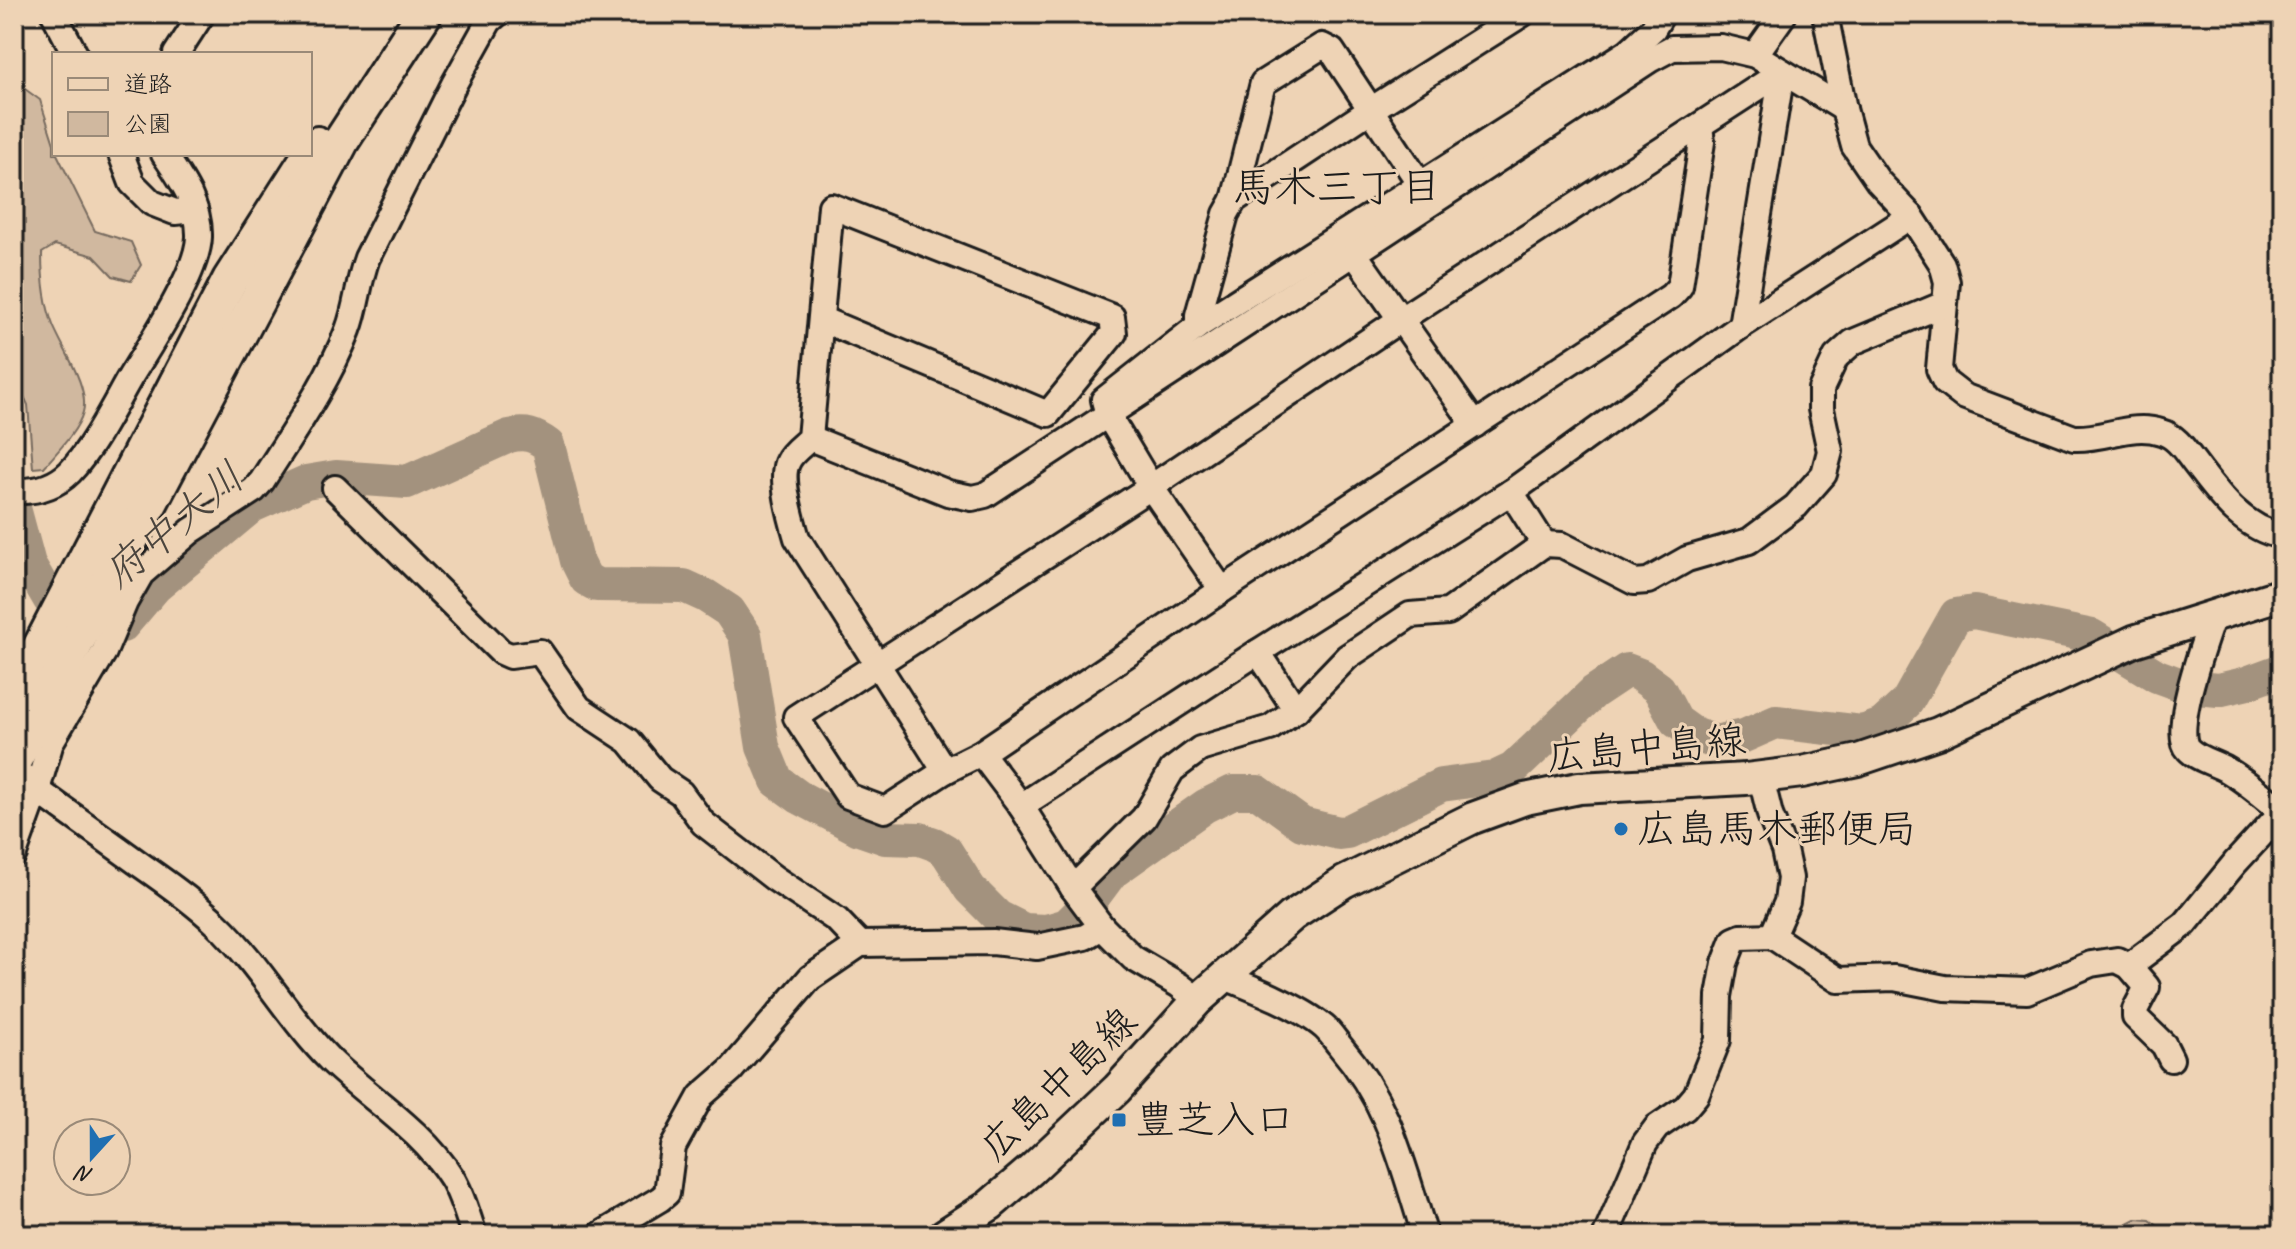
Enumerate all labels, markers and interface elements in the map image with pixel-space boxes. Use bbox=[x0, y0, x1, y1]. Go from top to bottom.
legend bbox=[52, 52, 312, 156]
text: 道路 bbox=[124, 69, 172, 99]
text: 公園 bbox=[124, 109, 172, 139]
district label: 馬木三丁目 bbox=[1232, 161, 1442, 214]
water label: 府中大川 bbox=[93, 451, 255, 599]
street label: 広島中島線 bbox=[1544, 714, 1748, 782]
place label: 広島馬木郵便局 bbox=[1637, 804, 1917, 854]
marker: 広島馬木郵便局 bbox=[1612, 820, 1630, 838]
street label: 広島中島線 bbox=[969, 997, 1147, 1171]
place label: 豊芝入口 bbox=[1135, 1095, 1295, 1145]
marker: 豊芝入口 bbox=[1110, 1111, 1128, 1129]
north arrow bbox=[52, 1117, 132, 1197]
text: N bbox=[71, 1158, 97, 1190]

